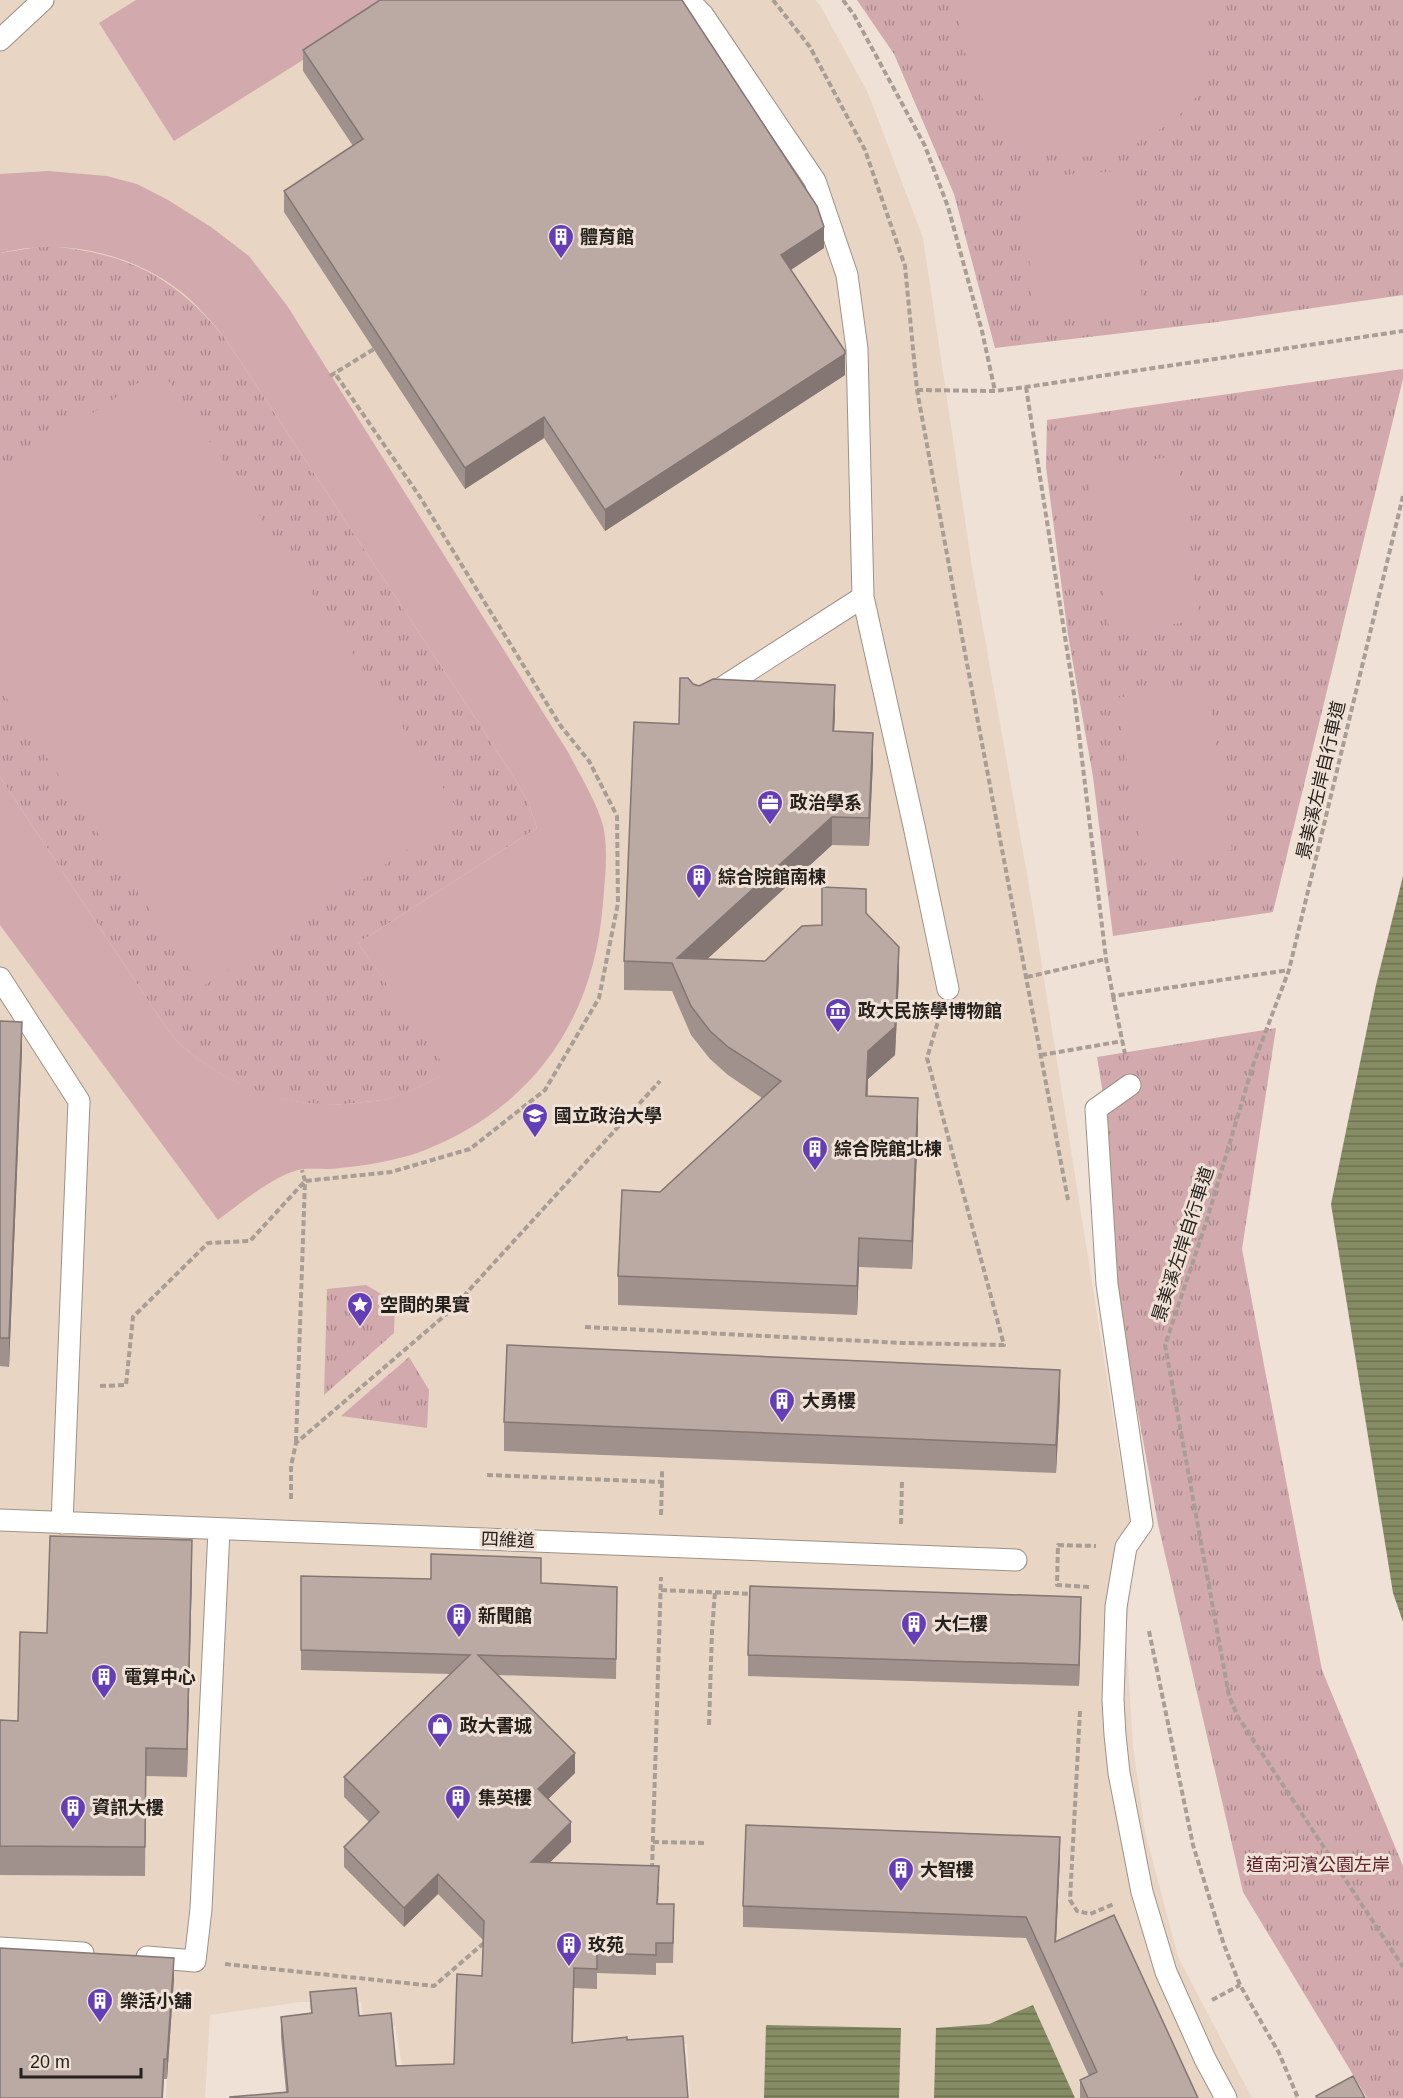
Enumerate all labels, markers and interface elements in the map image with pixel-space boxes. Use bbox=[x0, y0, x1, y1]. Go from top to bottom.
building icon: 體育館 bbox=[546, 222, 576, 260]
place label: 體育館 bbox=[580, 227, 634, 247]
street label: 景美溪左岸自行車道 bbox=[1293, 699, 1349, 861]
office icon: 政治學系 bbox=[755, 788, 785, 826]
place label: 政治學系 bbox=[790, 792, 862, 813]
building icon: 綜合院館南棟 bbox=[684, 862, 714, 900]
place label: 綜合院館南棟 bbox=[718, 867, 826, 887]
museum icon: 政大民族學博物館 bbox=[823, 996, 853, 1034]
place label: 政大民族學博物館 bbox=[858, 1000, 1002, 1021]
school or university icon: 國立政治大學 bbox=[520, 1101, 550, 1139]
place label: 國立政治大學 bbox=[554, 1105, 662, 1126]
building icon: 綜合院館北棟 bbox=[800, 1134, 830, 1172]
place label: 綜合院館北棟 bbox=[834, 1139, 942, 1159]
street label: 景美溪左岸自行車道 bbox=[1148, 1164, 1218, 1324]
place icon: 空間的果實 bbox=[345, 1290, 375, 1328]
place label: 空間的果實 bbox=[380, 1295, 470, 1315]
building icon: 大勇樓 bbox=[767, 1386, 797, 1424]
place label: 大勇樓 bbox=[802, 1391, 856, 1411]
street label: 四維道 bbox=[481, 1529, 535, 1551]
building icon: 新聞館 bbox=[444, 1601, 474, 1639]
place label: 新聞館 bbox=[478, 1606, 532, 1626]
building icon: 大仁樓 bbox=[899, 1609, 929, 1647]
place label: 大仁樓 bbox=[934, 1614, 988, 1634]
building icon: 電算中心 bbox=[89, 1662, 119, 1700]
place label: 電算中心 bbox=[124, 1667, 196, 1687]
shop icon: 政大書城 bbox=[425, 1711, 455, 1749]
place label: 政大書城 bbox=[460, 1715, 532, 1736]
building icon: 集英樓 bbox=[443, 1783, 473, 1821]
place label: 集英樓 bbox=[478, 1788, 532, 1808]
building icon: 資訊大樓 bbox=[58, 1793, 88, 1831]
place label: 資訊大樓 bbox=[92, 1797, 164, 1818]
building icon: 大智樓 bbox=[886, 1855, 916, 1893]
park label: 道南河濱公園左岸 bbox=[1246, 1855, 1390, 1875]
place label: 大智樓 bbox=[920, 1860, 974, 1880]
building icon: 玫苑 bbox=[554, 1930, 584, 1968]
place label: 玫苑 bbox=[588, 1935, 624, 1955]
building icon: 樂活小舖 bbox=[85, 1986, 115, 2024]
place label: 樂活小舖 bbox=[120, 1991, 192, 2011]
scale bar bbox=[21, 2041, 141, 2079]
text: 20 m bbox=[30, 2052, 70, 2072]

